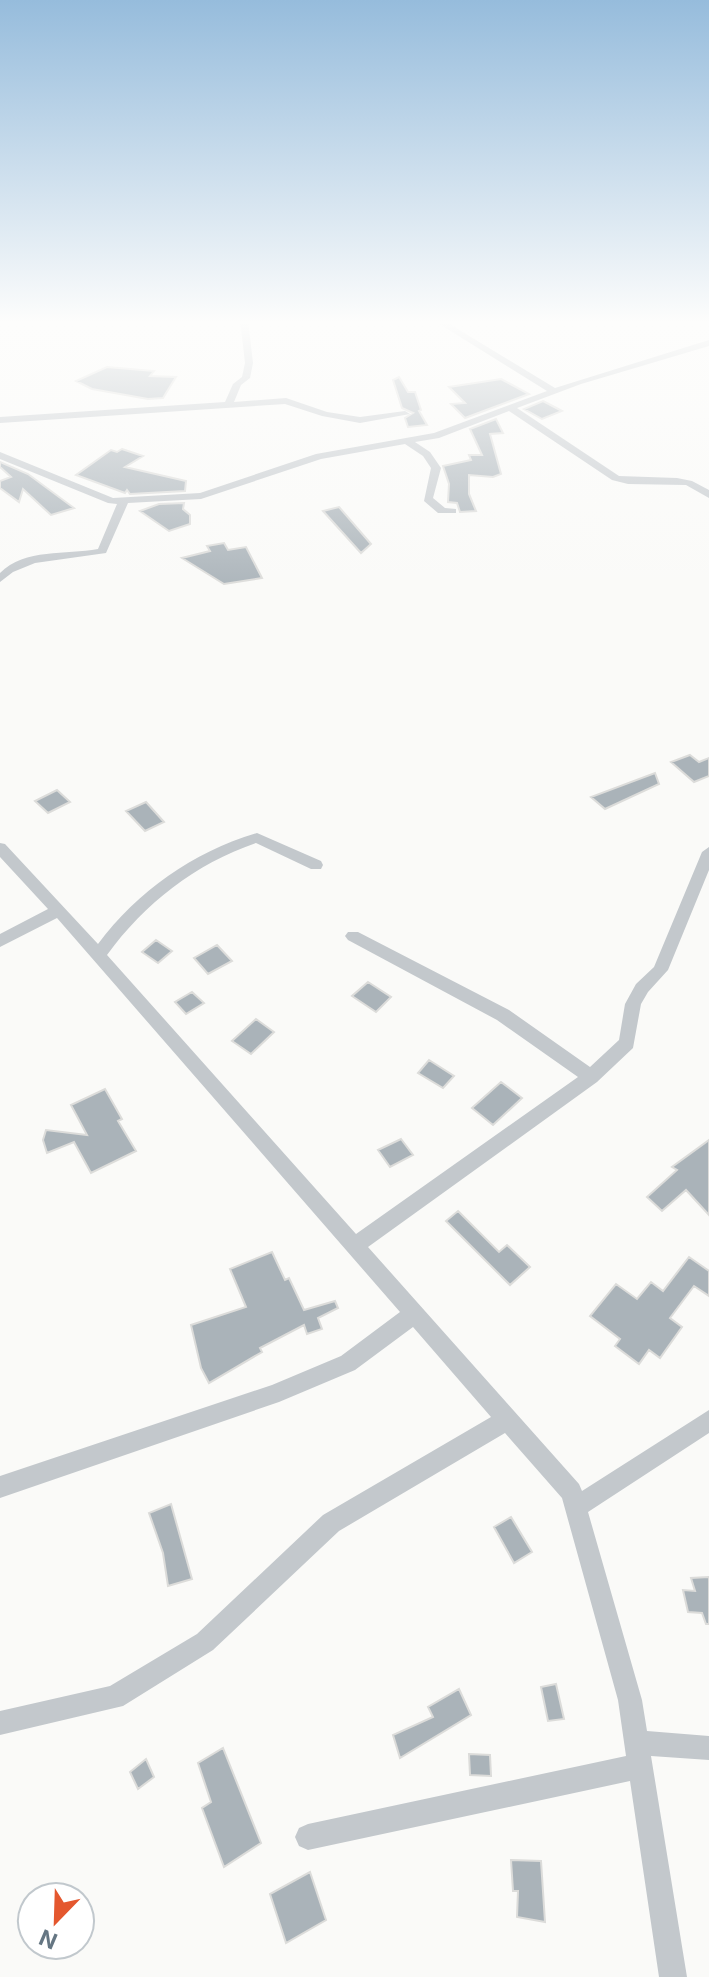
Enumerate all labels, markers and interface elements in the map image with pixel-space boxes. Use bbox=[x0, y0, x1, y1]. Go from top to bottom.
north arrow bbox=[16, 1881, 96, 1961]
text: N bbox=[35, 1924, 61, 1955]

